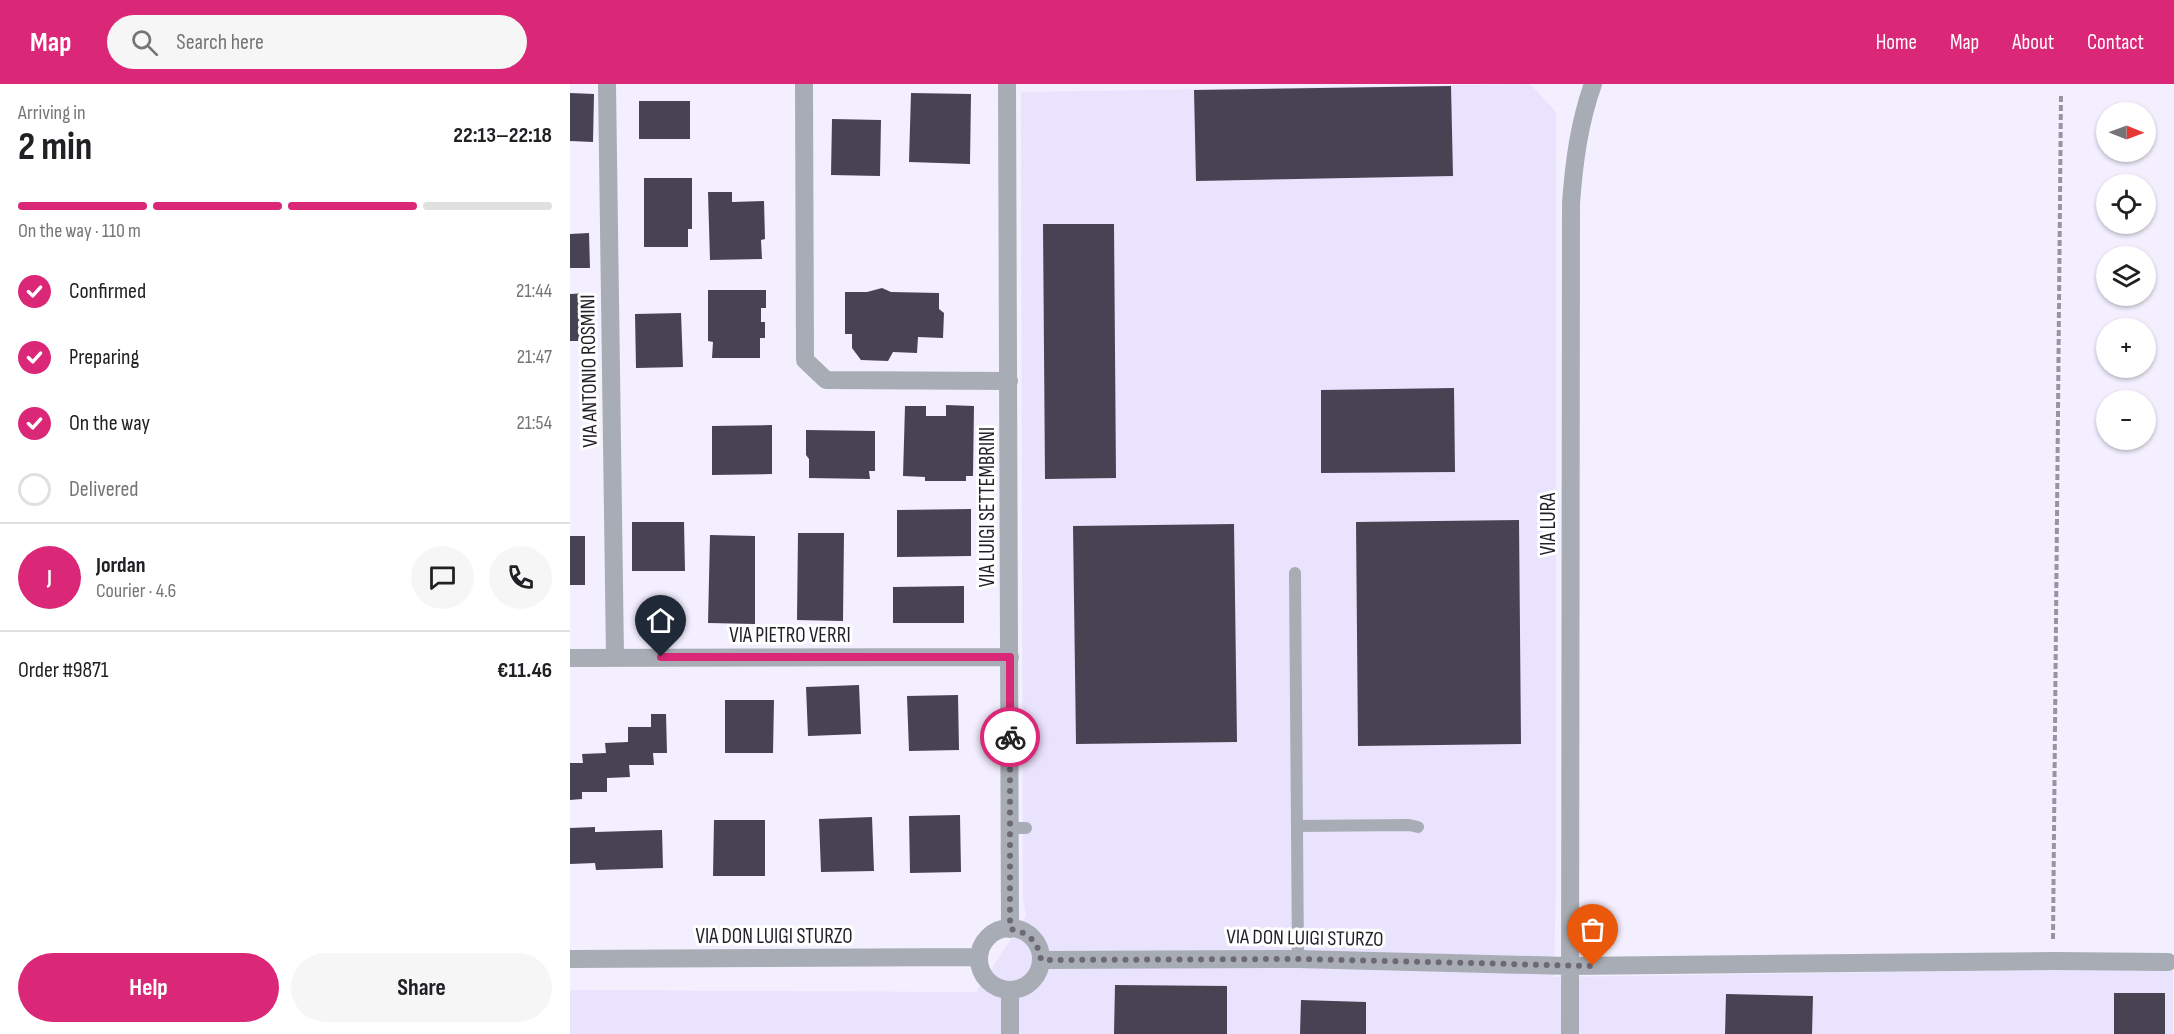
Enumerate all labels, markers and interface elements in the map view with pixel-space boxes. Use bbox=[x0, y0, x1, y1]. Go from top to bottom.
search box bbox=[107, 15, 527, 69]
text: Map bbox=[30, 26, 71, 59]
icon: search bbox=[128, 26, 161, 59]
text: Search here bbox=[176, 29, 264, 56]
text: Home bbox=[1876, 30, 1917, 55]
text: Map bbox=[1950, 30, 1979, 55]
text: About bbox=[2012, 30, 2054, 55]
text: Contact bbox=[2087, 30, 2144, 55]
text: Arriving in bbox=[18, 101, 86, 125]
north arrow bbox=[2096, 102, 2156, 162]
map controls bbox=[2096, 102, 2156, 450]
text: 22:13–22:18 bbox=[453, 122, 552, 149]
text: 2 min bbox=[18, 124, 92, 171]
button: locate bbox=[2096, 174, 2156, 234]
text: On the way · 110 m bbox=[18, 219, 141, 243]
button: layers bbox=[2096, 246, 2156, 306]
icon: check bbox=[18, 275, 51, 308]
text: Confirmed bbox=[69, 278, 146, 305]
text: 21:44 bbox=[516, 279, 552, 303]
street label: VIA ANTONIO ROSMINI bbox=[575, 294, 603, 448]
button: + bbox=[2096, 318, 2156, 378]
icon: check bbox=[18, 341, 51, 374]
text: Preparing bbox=[69, 344, 139, 371]
text: 21:47 bbox=[517, 345, 552, 369]
button: − bbox=[2096, 390, 2156, 450]
icon: check bbox=[18, 407, 51, 440]
text: On the way bbox=[69, 410, 150, 437]
text: 21:54 bbox=[516, 411, 552, 435]
street label: VIA LUIGI SETTEMBRINI bbox=[975, 427, 1000, 587]
text: Delivered bbox=[69, 476, 138, 503]
street label: VIA LURA bbox=[1536, 492, 1561, 555]
button: chat bbox=[411, 546, 474, 609]
button: phone bbox=[489, 546, 552, 609]
text: Jordan bbox=[96, 552, 145, 579]
text: J bbox=[47, 564, 52, 591]
text: Courier · 4.6 bbox=[96, 579, 176, 603]
pin bbox=[635, 595, 686, 657]
icon: home bbox=[644, 604, 677, 637]
street label: VIA PIETRO VERRI bbox=[729, 623, 851, 648]
text: Order #9871 bbox=[18, 657, 109, 684]
text: €11.46 bbox=[497, 657, 552, 684]
courier bbox=[980, 707, 1040, 767]
icon: bike bbox=[994, 721, 1027, 754]
pin bbox=[1567, 904, 1618, 966]
icon: bag bbox=[1576, 913, 1609, 946]
street label: VIA DON LUIGI STURZO bbox=[695, 924, 853, 949]
street label: VIA DON LUIGI STURZO bbox=[1226, 924, 1384, 952]
button: Help bbox=[18, 953, 279, 1022]
button: Share bbox=[291, 953, 552, 1022]

